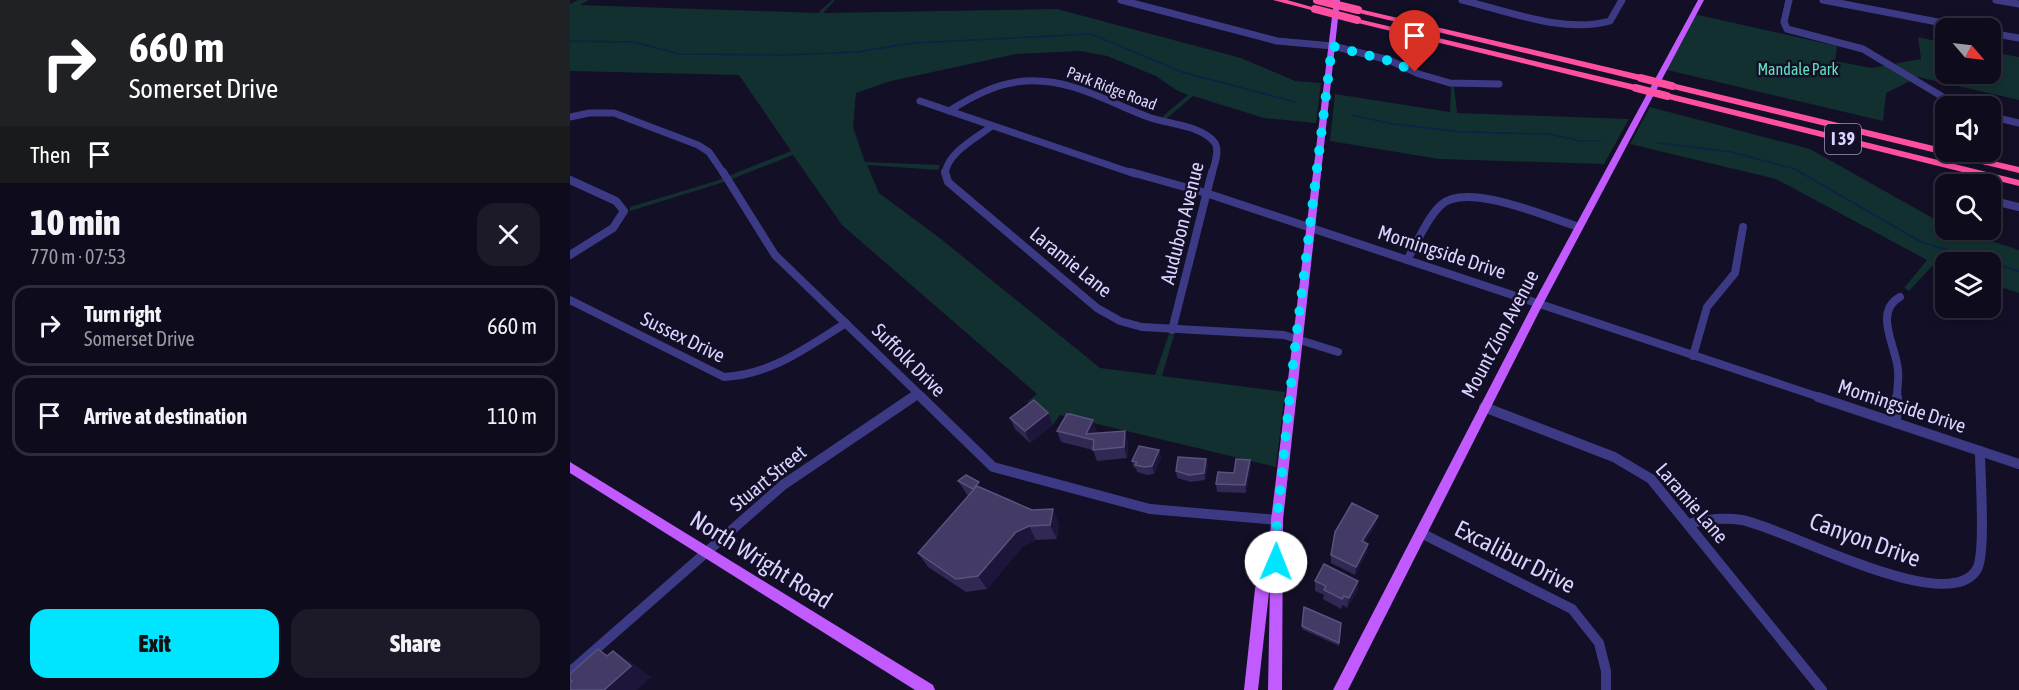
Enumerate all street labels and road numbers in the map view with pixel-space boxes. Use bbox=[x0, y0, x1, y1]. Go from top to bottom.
street label: Park Ridge Road bbox=[1064, 63, 1159, 114]
road number: I 39 bbox=[1825, 124, 1861, 154]
street label: Audubon Avenue bbox=[1155, 159, 1208, 286]
street label: Morningside Drive bbox=[1375, 220, 1509, 283]
street label: Laramie Lane bbox=[1026, 222, 1117, 302]
street label: Mount Zion Avenue bbox=[1456, 266, 1543, 402]
street label: Sussex Drive bbox=[637, 306, 729, 367]
street label: Suffolk Drive bbox=[868, 318, 951, 401]
street label: Morningside Drive bbox=[1835, 374, 1969, 437]
street label: Stuart Street bbox=[725, 440, 811, 515]
street label: Laramie Lane bbox=[1651, 458, 1733, 547]
street label: North Wright Road bbox=[685, 505, 837, 614]
street label: Canyon Drive bbox=[1806, 507, 1924, 572]
street label: Excalibur Drive bbox=[1451, 515, 1580, 598]

